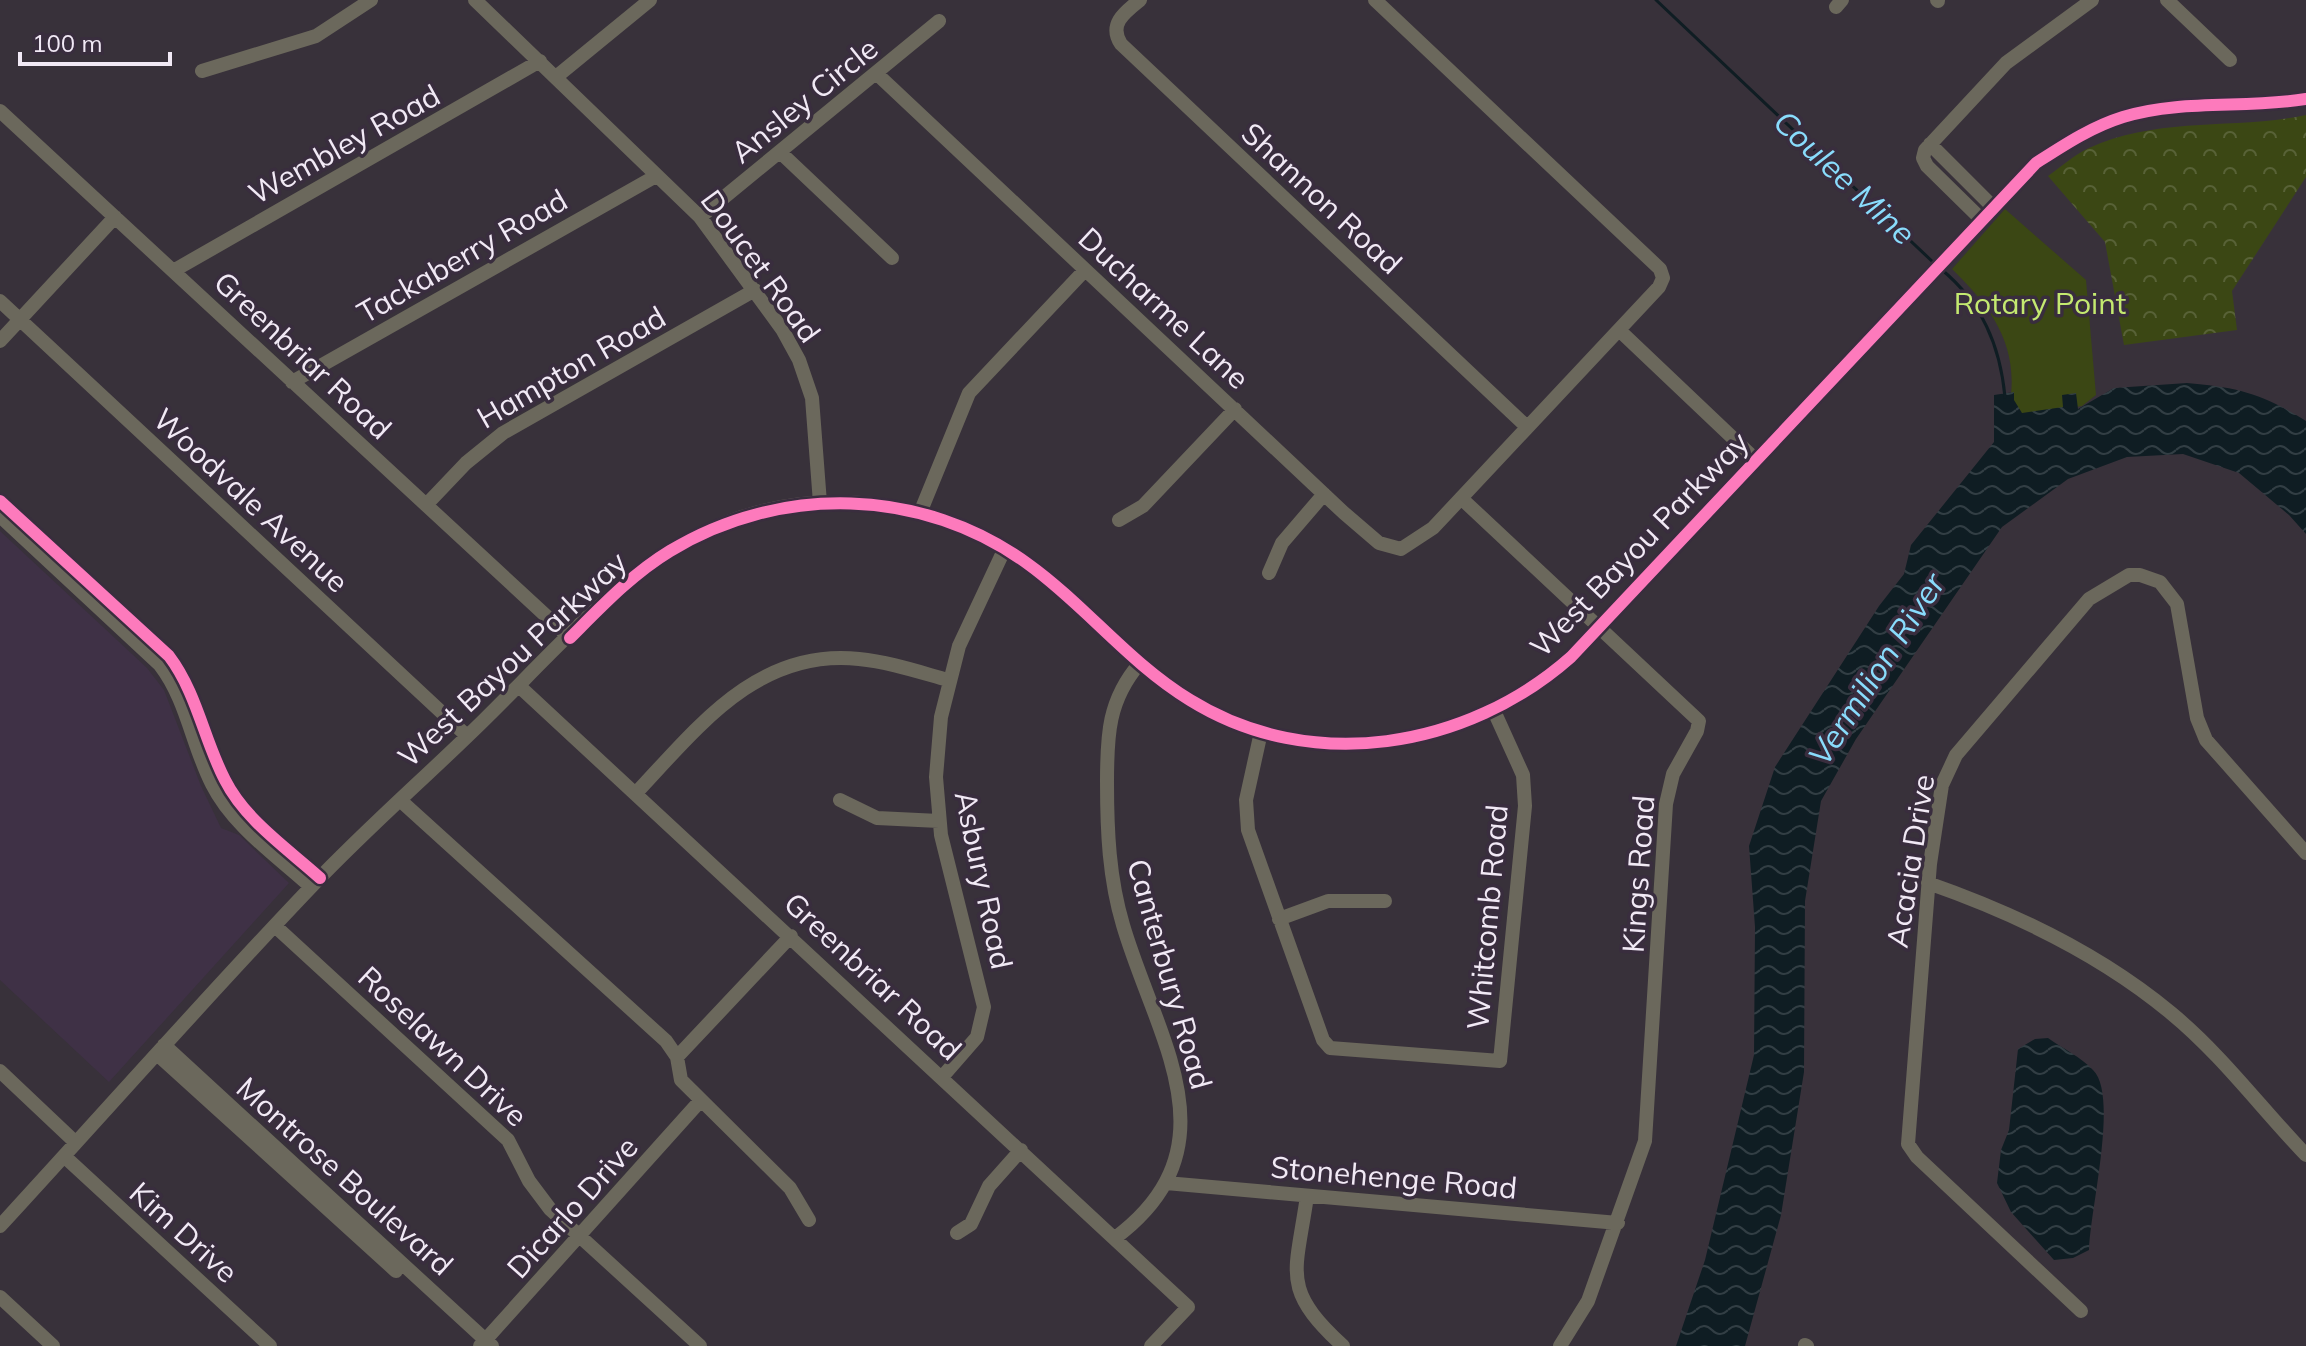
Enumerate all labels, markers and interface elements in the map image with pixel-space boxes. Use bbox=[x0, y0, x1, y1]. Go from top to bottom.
scale bar bbox=[20, 16, 170, 66]
text: 100 m bbox=[32, 28, 103, 58]
street label: Ansley Circle bbox=[723, 29, 885, 171]
street label: Wembley Road bbox=[242, 76, 446, 212]
water label: Coulee Mine bbox=[1766, 101, 1924, 253]
street label: Shannon Road bbox=[1234, 114, 1410, 282]
street label: Tackaberry Road bbox=[350, 180, 574, 332]
street label: Doucet Road bbox=[693, 182, 829, 350]
street label: Ducharme Lane bbox=[1071, 219, 1257, 397]
street label: Greenbriar Road bbox=[206, 263, 400, 447]
park label: Rotary Point bbox=[1954, 284, 2126, 322]
street label: Hampton Road bbox=[470, 298, 672, 436]
street label: Woodvale Avenue bbox=[145, 400, 357, 600]
street label: West Bayou Parkway bbox=[1521, 423, 1757, 665]
street label: West Bayou Parkway bbox=[390, 543, 634, 775]
water label: Vermilion River bbox=[1799, 564, 1954, 773]
street label: Acacia Drive bbox=[1878, 772, 1942, 950]
street label: Asbury Road bbox=[947, 787, 1021, 973]
street label: Kings Road bbox=[1614, 794, 1662, 954]
street label: Whitcomb Road bbox=[1458, 803, 1516, 1031]
street label: Canterbury Road bbox=[1119, 855, 1221, 1093]
street label: Greenbriar Road bbox=[776, 884, 970, 1068]
street label: Roselawn Drive bbox=[350, 958, 536, 1134]
street label: Montrose Boulevard bbox=[229, 1069, 461, 1283]
street label: Dicarlo Drive bbox=[498, 1128, 646, 1286]
street label: Stonehenge Road bbox=[1269, 1147, 1519, 1207]
street label: Kim Drive bbox=[122, 1173, 246, 1291]

